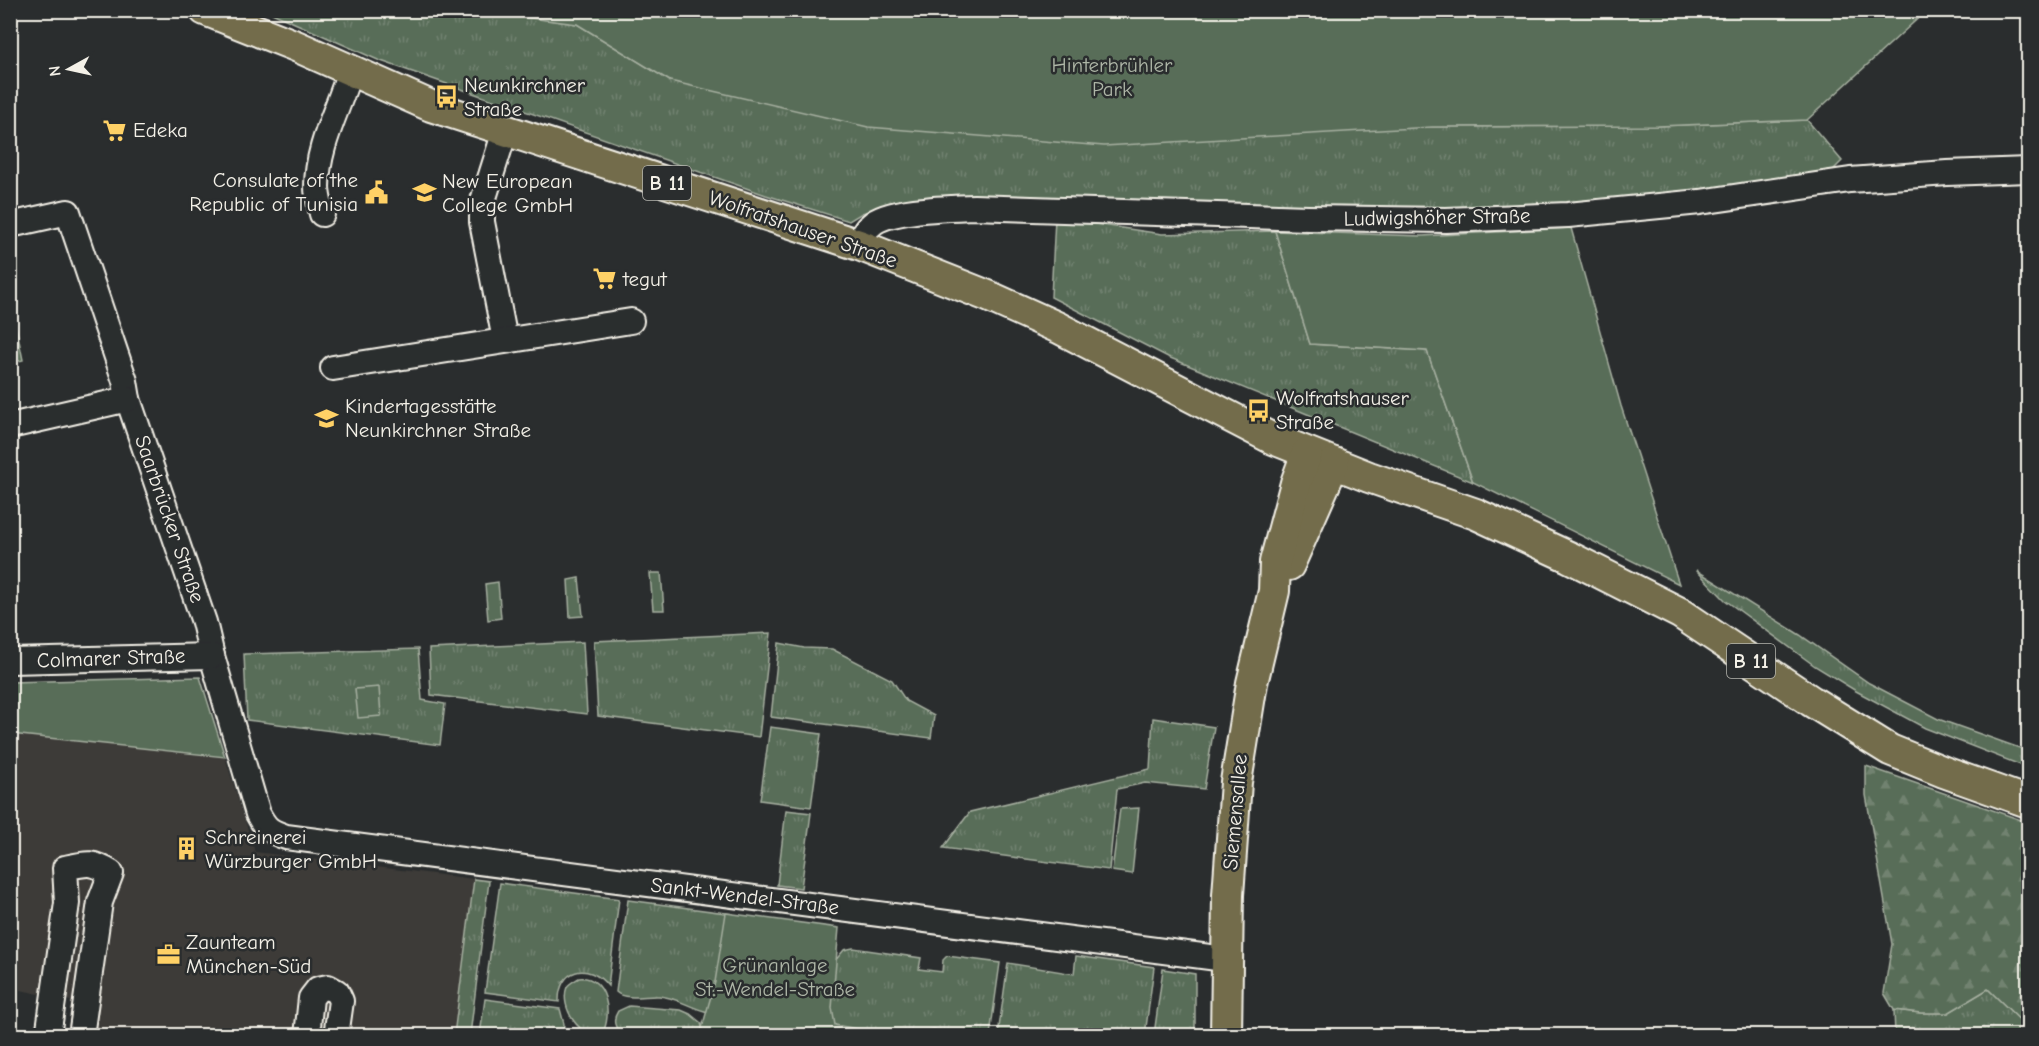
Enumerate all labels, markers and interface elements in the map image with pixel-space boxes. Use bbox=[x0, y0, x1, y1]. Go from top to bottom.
north arrow bbox=[39, 39, 99, 99]
park label: Hinterbrühler Park bbox=[1052, 53, 1173, 101]
text: N bbox=[45, 65, 65, 77]
place label: Neunkirchner Straße bbox=[464, 73, 586, 121]
bus stop icon: Neunkirchner Straße bbox=[433, 84, 459, 110]
supermarket icon: Edeka bbox=[102, 117, 128, 143]
place label: Edeka bbox=[133, 118, 188, 142]
road number: B 11 bbox=[643, 166, 691, 200]
place label: Consulate of the Republic of Tunisia bbox=[189, 168, 358, 216]
place label: New European College GmbH bbox=[442, 169, 573, 217]
public building icon: Consulate of the Republic of Tunisia bbox=[363, 179, 389, 205]
school or university icon: New European College GmbH bbox=[411, 180, 437, 206]
street label: Wolfratshauser Straße bbox=[706, 185, 900, 273]
street label: Ludwigshöher Straße bbox=[1343, 203, 1531, 231]
supermarket icon: tegut bbox=[592, 266, 618, 292]
place label: tegut bbox=[622, 267, 668, 291]
place label: Wolfratshauser Straße bbox=[1276, 386, 1409, 434]
place label: Kindertagesstätte Neunkirchner Straße bbox=[345, 394, 531, 442]
bus stop icon: Wolfratshauser Straße bbox=[1245, 397, 1271, 423]
school or university icon: Kindertagesstätte Neunkirchner Straße bbox=[314, 405, 340, 431]
street label: Saarbrücker Straße bbox=[130, 432, 210, 606]
street label: Colmarer Straße bbox=[36, 643, 186, 673]
road number: B 11 bbox=[1727, 644, 1775, 678]
street label: Siemensallee bbox=[1218, 753, 1252, 871]
place label: Schreinerei Würzburger GmbH bbox=[205, 825, 377, 873]
building icon: Schreinerei Würzburger GmbH bbox=[174, 836, 200, 862]
street label: Sankt-Wendel-Straße bbox=[649, 873, 841, 919]
place label: Zaunteam München-Süd bbox=[186, 930, 311, 978]
office icon: Zaunteam München-Süd bbox=[155, 941, 181, 967]
park label: Grünanlage St.-Wendel-Straße bbox=[695, 953, 855, 1001]

